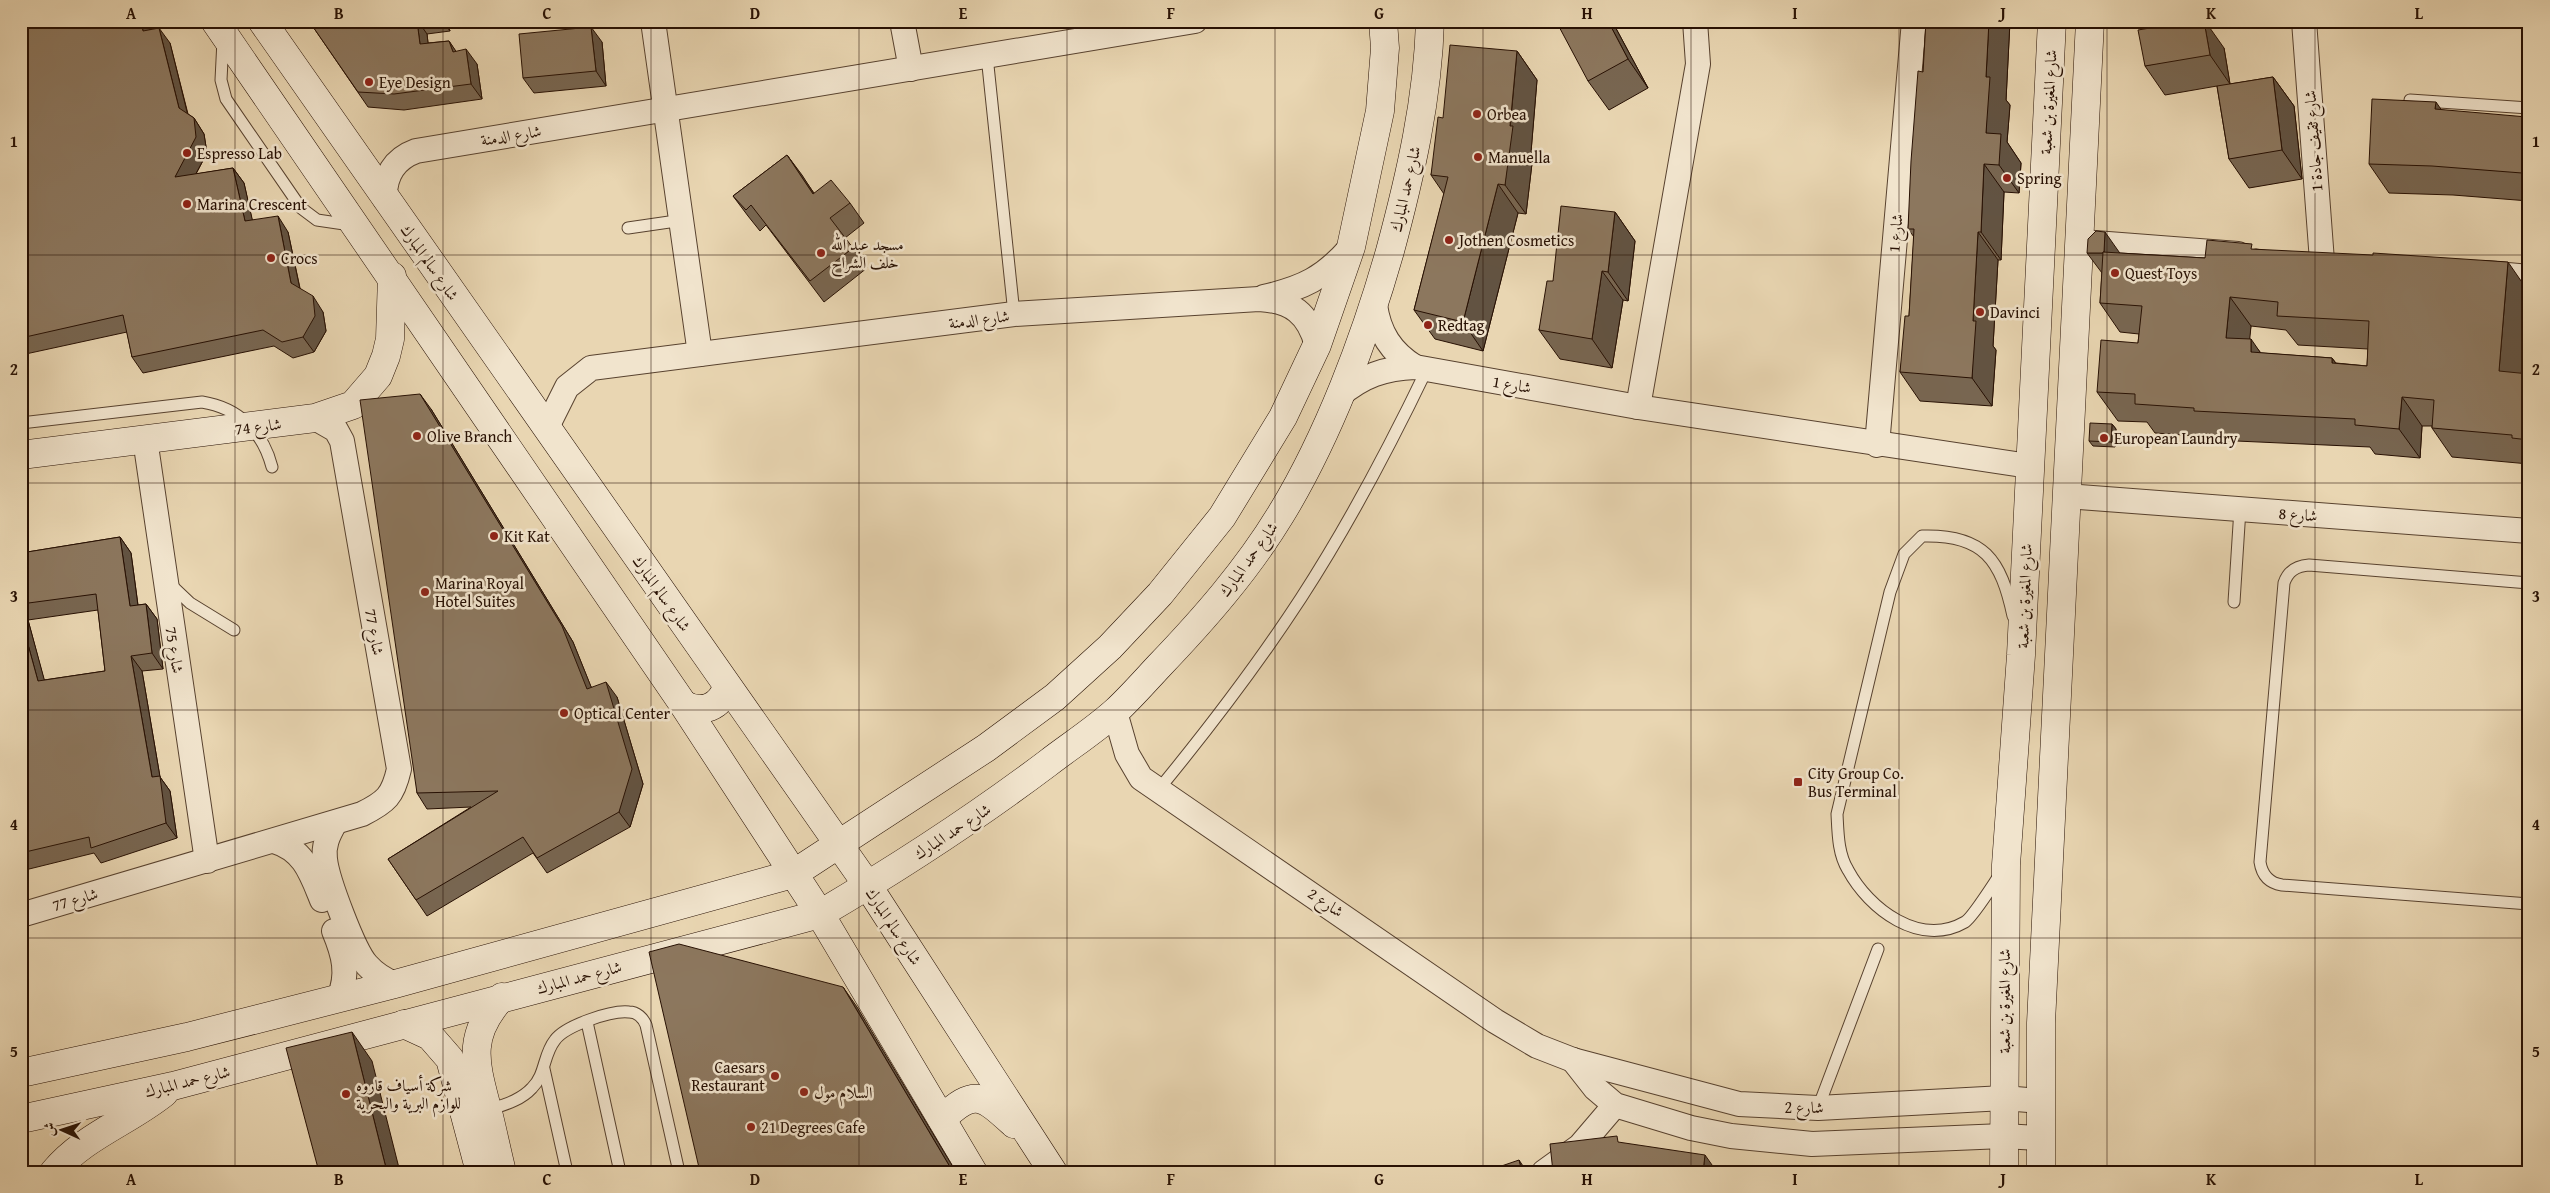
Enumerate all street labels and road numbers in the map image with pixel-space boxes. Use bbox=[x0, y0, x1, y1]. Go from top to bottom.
street label: شارع المغيرة بن شعبة bbox=[2033, 49, 2065, 155]
street label: شارع ثقيف جادة 1 bbox=[2297, 89, 2331, 193]
street label: شارع الدمنة bbox=[479, 118, 543, 154]
street label: شارع حمد المبارك bbox=[1383, 144, 1429, 235]
street label: شارع 1 bbox=[1881, 213, 1911, 254]
street label: شارع سالم المبارك bbox=[392, 219, 465, 307]
street label: شارع الدمنة bbox=[947, 303, 1011, 337]
street label: شارع 1 bbox=[1490, 369, 1533, 401]
street label: شارع 74 bbox=[233, 411, 283, 443]
street label: شارع 8 bbox=[2278, 501, 2318, 529]
street label: شارع حمد المبارك bbox=[1213, 516, 1285, 603]
street label: شارع المغيرة بن شعبة bbox=[2010, 543, 2040, 649]
street label: شارع سالم المبارك bbox=[624, 550, 697, 638]
street label: شارع 77 bbox=[357, 607, 391, 657]
street label: شارع 75 bbox=[158, 625, 191, 675]
street label: شارع حمد المبارك bbox=[909, 797, 996, 867]
street label: شارع 77 bbox=[49, 881, 101, 919]
street label: شارع 2 bbox=[1302, 881, 1349, 925]
street label: شارع سالم المبارك bbox=[857, 882, 928, 971]
street label: شارع المغيرة بن شعبة bbox=[1992, 949, 2018, 1053]
street label: شارع حمد المبارك bbox=[534, 954, 625, 1002]
street label: شارع حمد المبارك bbox=[142, 1059, 233, 1105]
street label: شارع 2 bbox=[1784, 1095, 1824, 1121]

